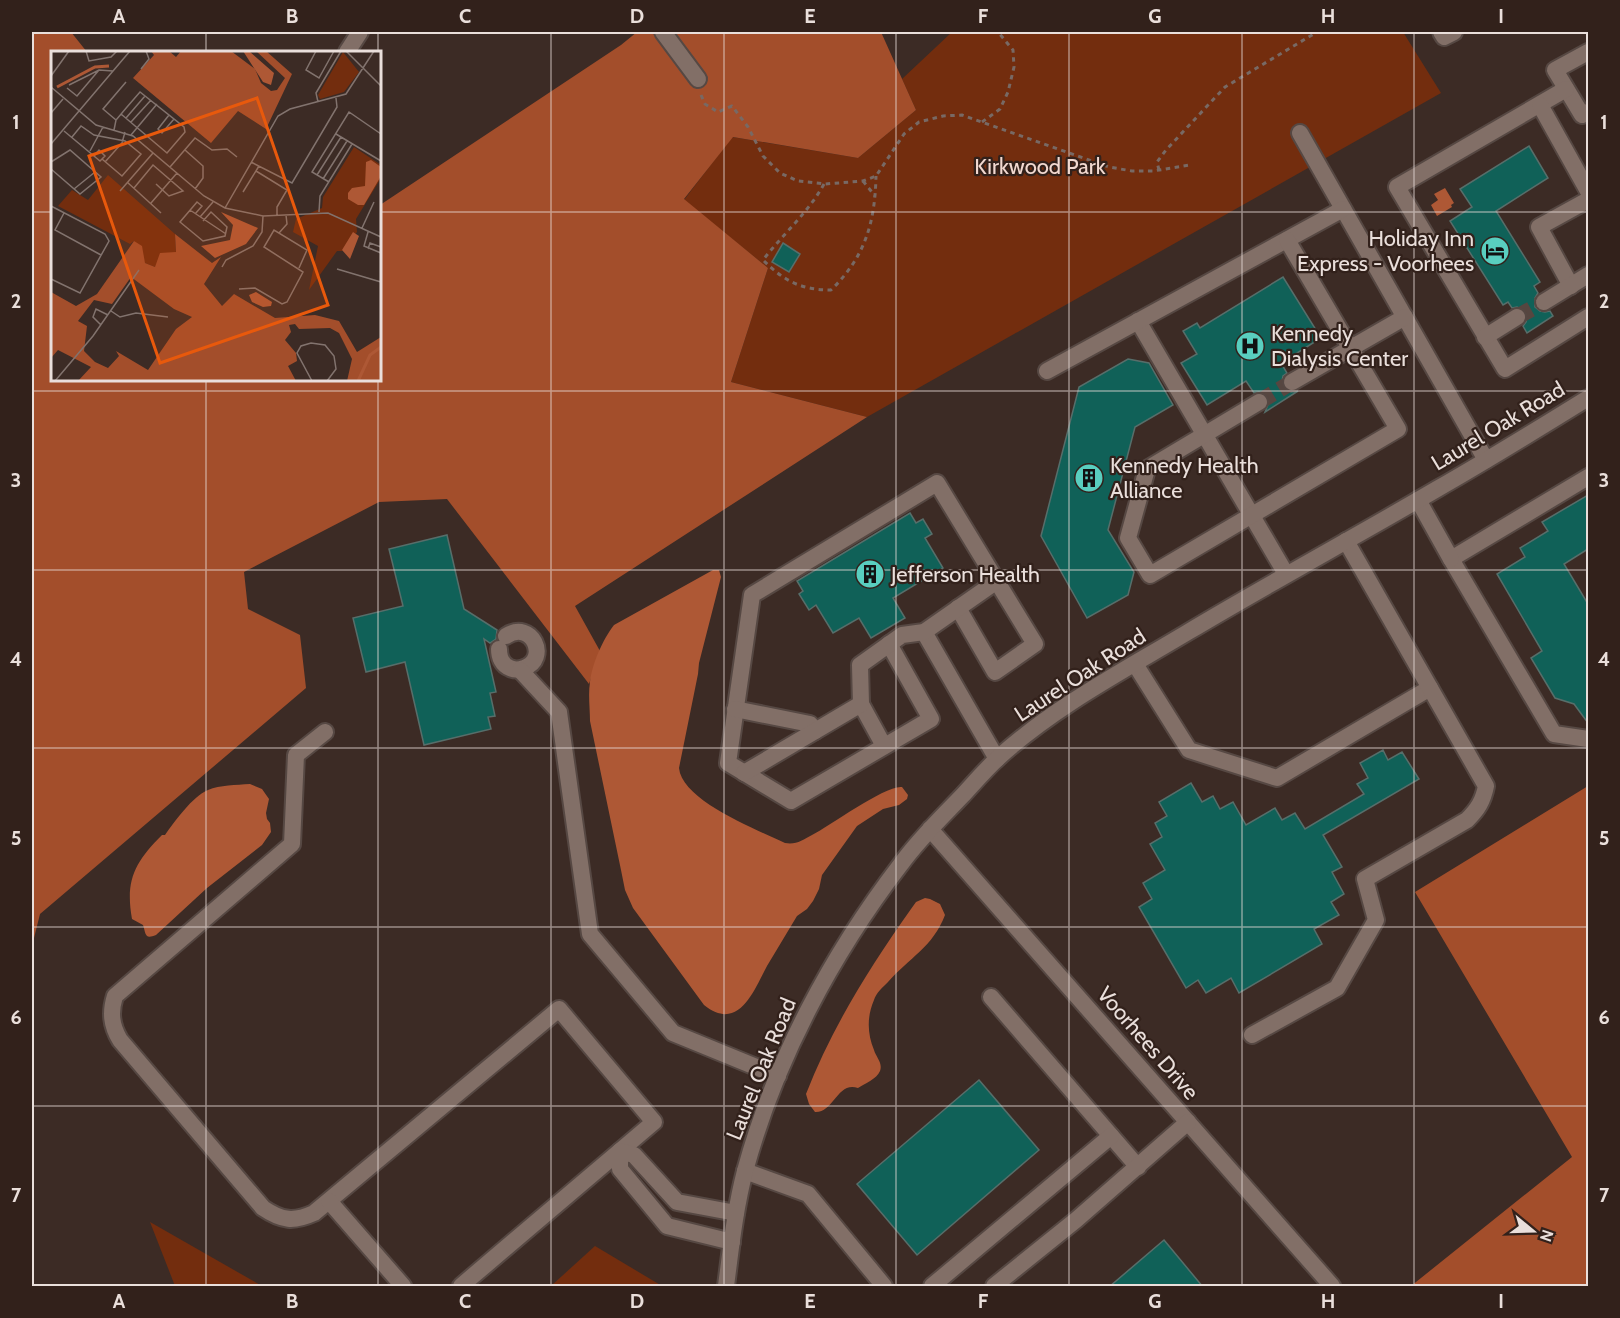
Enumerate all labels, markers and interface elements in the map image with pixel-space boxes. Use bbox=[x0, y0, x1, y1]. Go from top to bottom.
text: A bbox=[113, 4, 126, 28]
text: B bbox=[286, 4, 298, 28]
text: C bbox=[459, 4, 471, 28]
text: D bbox=[630, 4, 644, 28]
text: E bbox=[804, 4, 816, 28]
text: F bbox=[978, 4, 989, 28]
text: G bbox=[1148, 4, 1162, 28]
text: H bbox=[1321, 4, 1335, 28]
text: I bbox=[1498, 4, 1504, 28]
inset map bbox=[51, 51, 381, 381]
text: 1 bbox=[12, 110, 20, 134]
text: 1 bbox=[1600, 110, 1608, 134]
park label: Kirkwood Park bbox=[974, 153, 1106, 180]
place label: Holiday Inn Express - Voorhees bbox=[1297, 225, 1474, 277]
hotel icon: Holiday Inn Express - Voorhees bbox=[1479, 235, 1511, 267]
text: 2 bbox=[11, 289, 21, 313]
text: 2 bbox=[1599, 289, 1609, 313]
place label: Kennedy Dialysis Center bbox=[1271, 320, 1408, 372]
hospital icon: Kennedy Dialysis Center bbox=[1234, 330, 1266, 362]
street label: Laurel Oak Road bbox=[1426, 376, 1570, 476]
place label: Kennedy Health Alliance bbox=[1110, 452, 1259, 504]
building icon: Kennedy Health Alliance bbox=[1073, 462, 1105, 494]
text: 3 bbox=[11, 468, 21, 492]
text: 3 bbox=[1599, 468, 1609, 492]
building icon: Jefferson Health bbox=[854, 558, 886, 590]
place label: Jefferson Health bbox=[890, 561, 1040, 588]
street label: Laurel Oak Road bbox=[1009, 623, 1151, 727]
text: 4 bbox=[10, 647, 22, 671]
text: 4 bbox=[1598, 647, 1610, 671]
text: 5 bbox=[11, 826, 21, 850]
text: 5 bbox=[1599, 826, 1609, 850]
street label: Voorhees Drive bbox=[1092, 981, 1204, 1105]
street label: Laurel Oak Road bbox=[720, 994, 802, 1144]
text: 6 bbox=[10, 1005, 22, 1029]
text: 6 bbox=[1598, 1005, 1610, 1029]
text: 7 bbox=[11, 1183, 22, 1207]
text: 7 bbox=[1599, 1183, 1610, 1207]
north arrow bbox=[1503, 1201, 1563, 1261]
text: N bbox=[1536, 1227, 1558, 1244]
text: A bbox=[113, 1289, 126, 1313]
text: B bbox=[286, 1289, 298, 1313]
text: C bbox=[459, 1289, 471, 1313]
text: D bbox=[630, 1289, 644, 1313]
text: E bbox=[804, 1289, 816, 1313]
text: F bbox=[978, 1289, 989, 1313]
text: G bbox=[1148, 1289, 1162, 1313]
text: H bbox=[1321, 1289, 1335, 1313]
text: I bbox=[1498, 1289, 1504, 1313]

